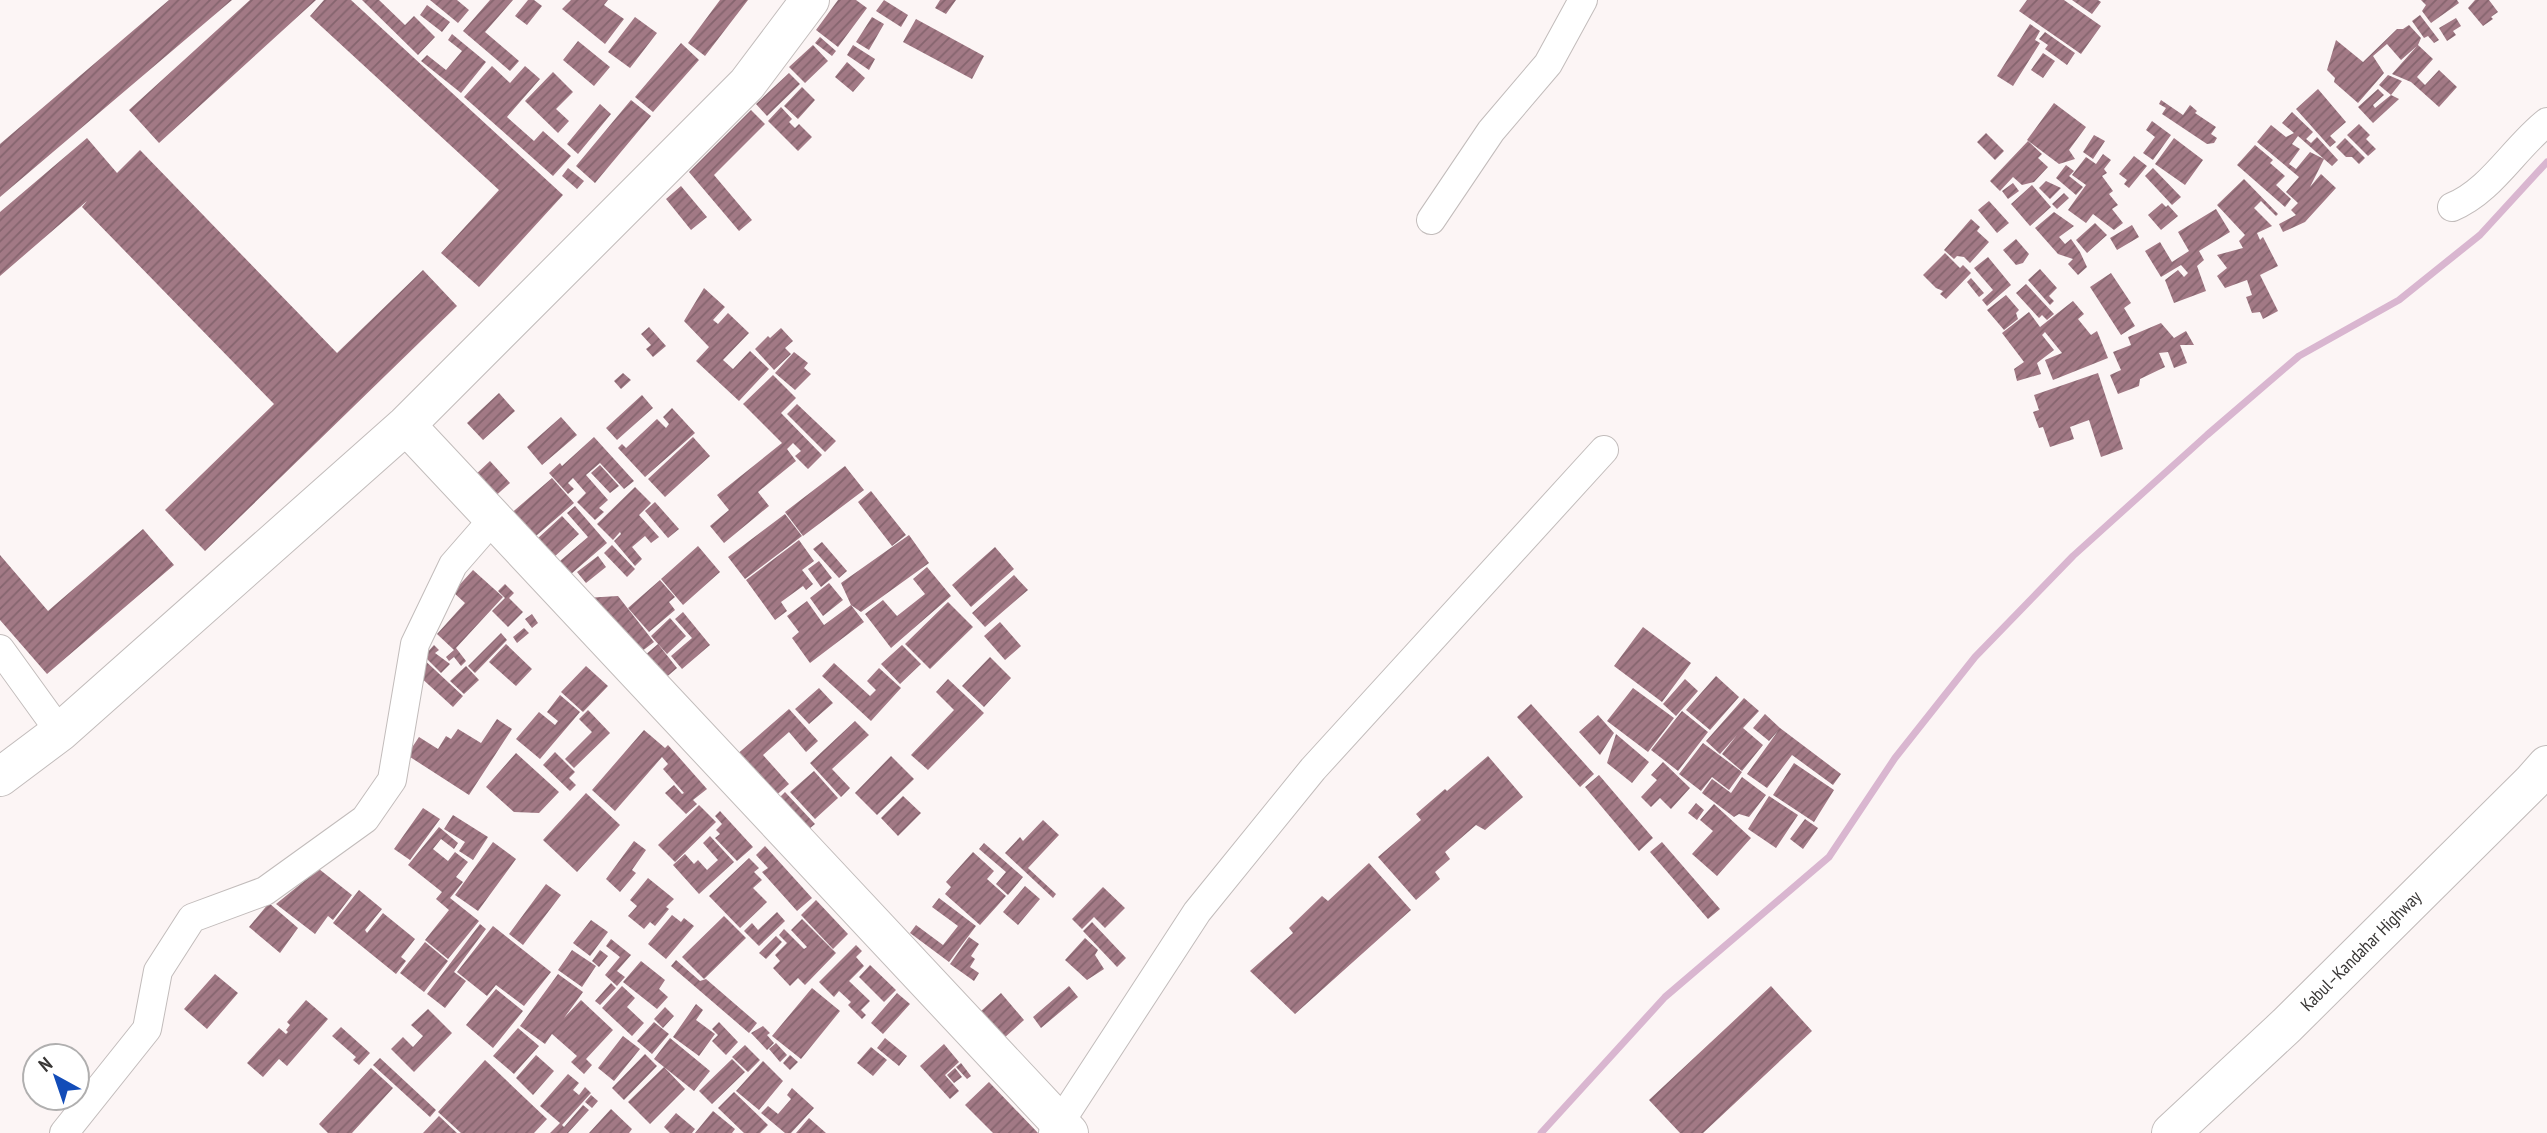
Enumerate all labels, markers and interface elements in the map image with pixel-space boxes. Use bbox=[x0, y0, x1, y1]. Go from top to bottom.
street label: Kabul–Kandahar Highway bbox=[2295, 885, 2426, 1016]
north arrow bbox=[21, 1042, 91, 1112]
text: N bbox=[33, 1051, 57, 1076]

